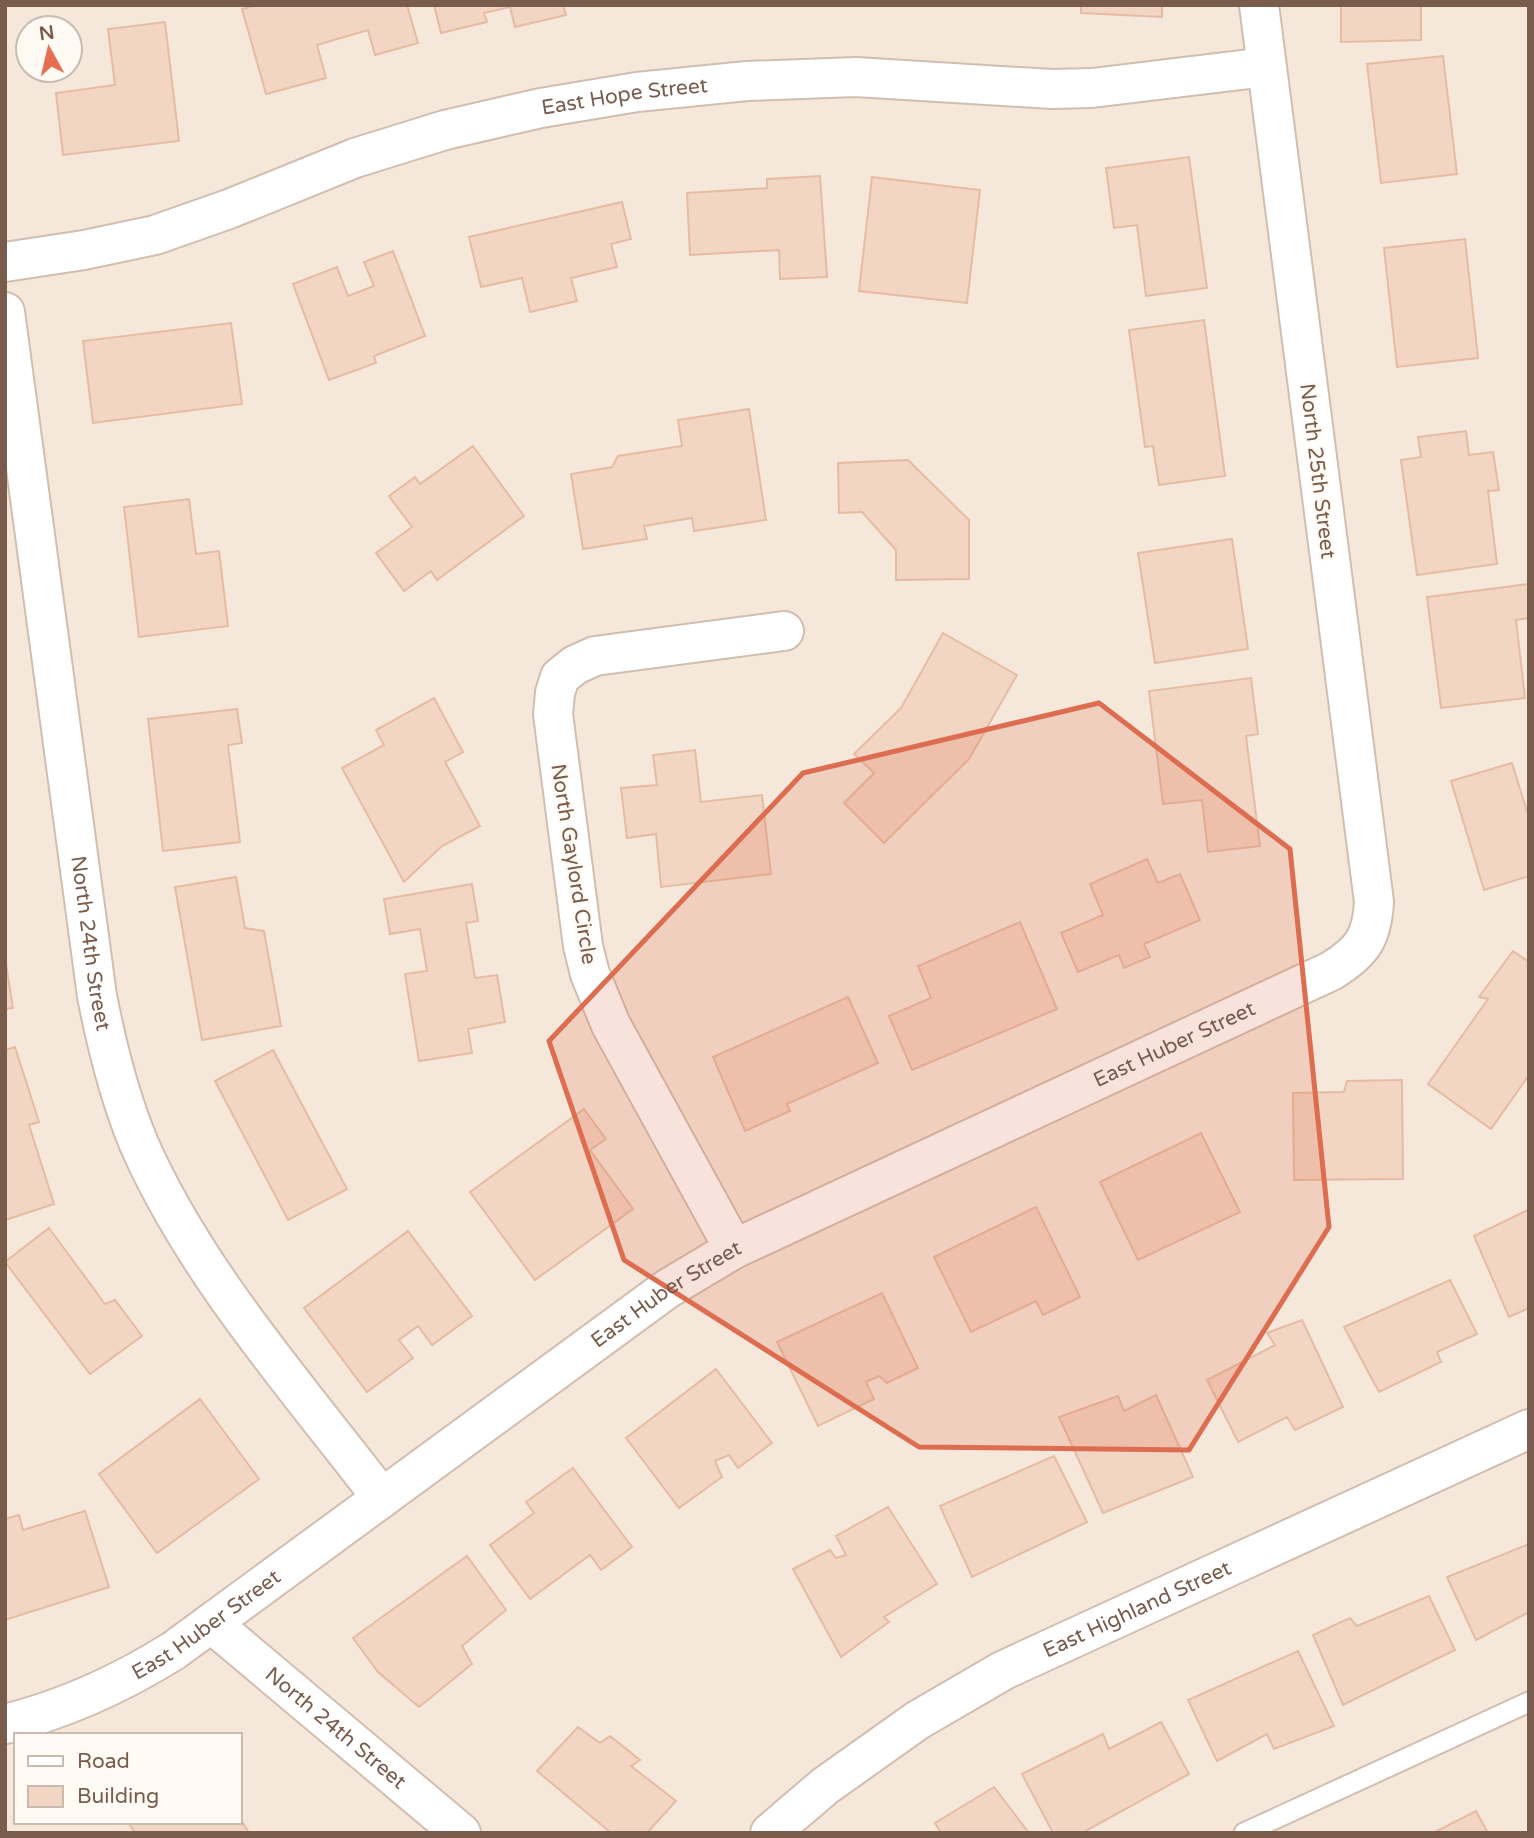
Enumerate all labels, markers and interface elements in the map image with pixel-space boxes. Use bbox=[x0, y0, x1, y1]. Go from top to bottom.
north arrow bbox=[14, 14, 84, 84]
text: N bbox=[38, 21, 56, 45]
street label: East Hope Street bbox=[540, 73, 709, 121]
street label: North 25th Street bbox=[1294, 382, 1341, 560]
street label: North Gaylord Circle bbox=[545, 762, 602, 966]
street label: North 24th Street bbox=[65, 854, 116, 1033]
street label: East Huber Street bbox=[1089, 996, 1259, 1093]
street label: East Huber Street bbox=[586, 1235, 745, 1353]
street label: East Highland Street bbox=[1039, 1556, 1235, 1663]
street label: East Huber Street bbox=[128, 1565, 285, 1685]
street label: North 24th Street bbox=[260, 1662, 411, 1795]
legend bbox=[14, 1733, 242, 1824]
text: Road bbox=[77, 1749, 130, 1774]
text: Building bbox=[77, 1784, 159, 1809]

